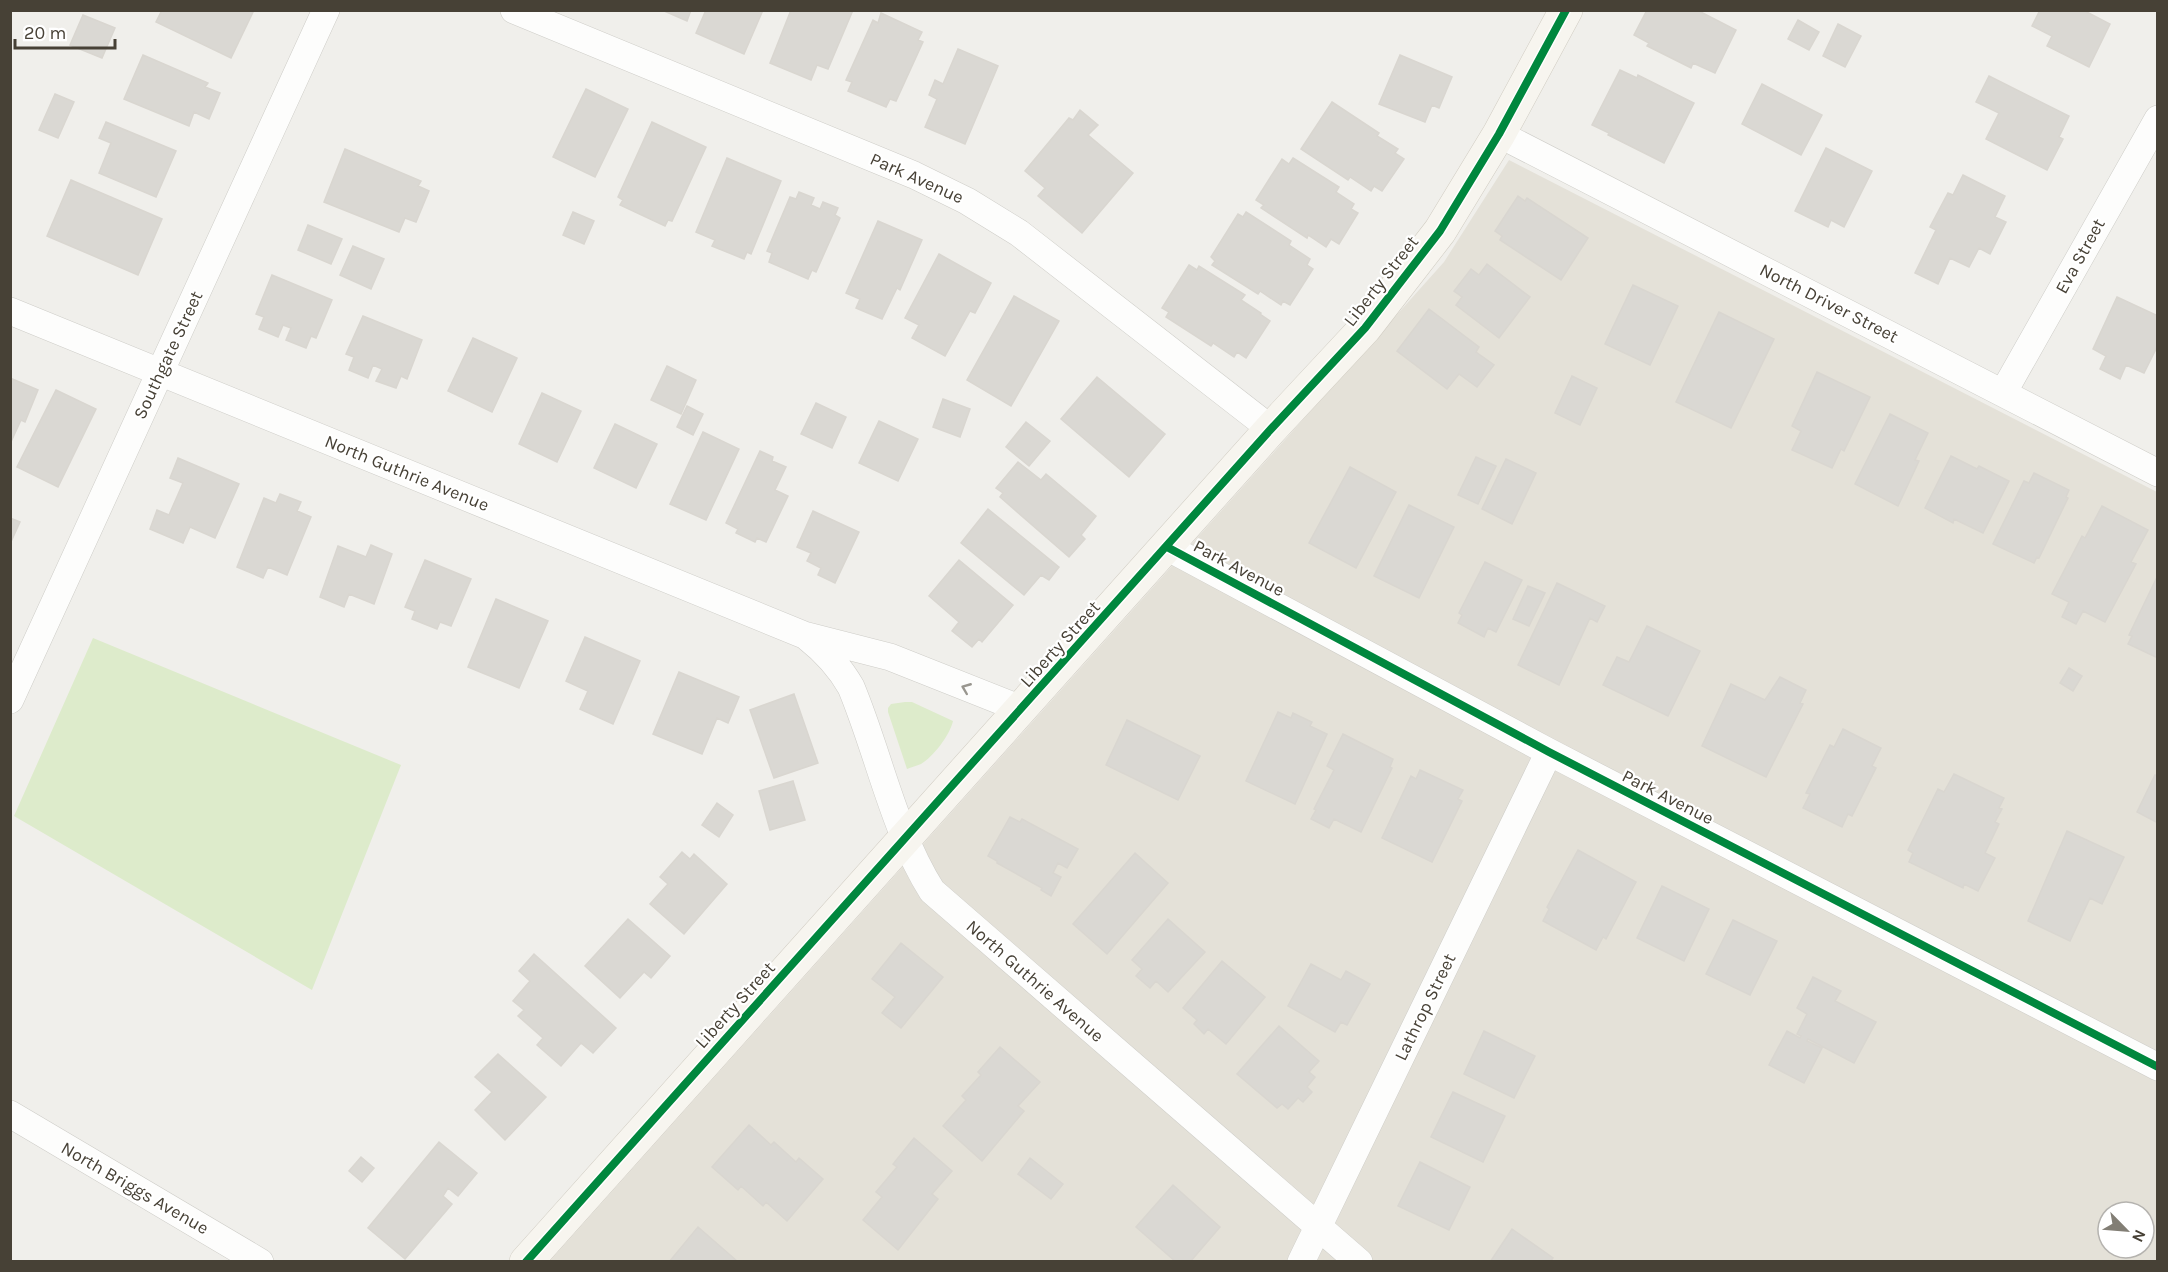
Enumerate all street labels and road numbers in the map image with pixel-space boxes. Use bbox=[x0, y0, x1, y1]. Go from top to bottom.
street label: Park Avenue bbox=[867, 148, 967, 208]
street label: Eva Street bbox=[2050, 214, 2110, 298]
street label: Liberty Street bbox=[1339, 231, 1423, 331]
street label: North Driver Street bbox=[1756, 259, 1902, 348]
street label: Southgate Street bbox=[129, 287, 207, 423]
street label: North Guthrie Avenue bbox=[322, 430, 492, 516]
street label: Park Avenue bbox=[1190, 535, 1288, 601]
street label: Liberty Street bbox=[1015, 596, 1105, 692]
street label: Park Avenue bbox=[1618, 764, 1718, 830]
street label: North Guthrie Avenue bbox=[962, 915, 1108, 1047]
street label: Lathrop Street bbox=[1390, 950, 1461, 1064]
street label: Liberty Street bbox=[690, 957, 780, 1053]
street label: North Briggs Avenue bbox=[57, 1137, 213, 1239]

